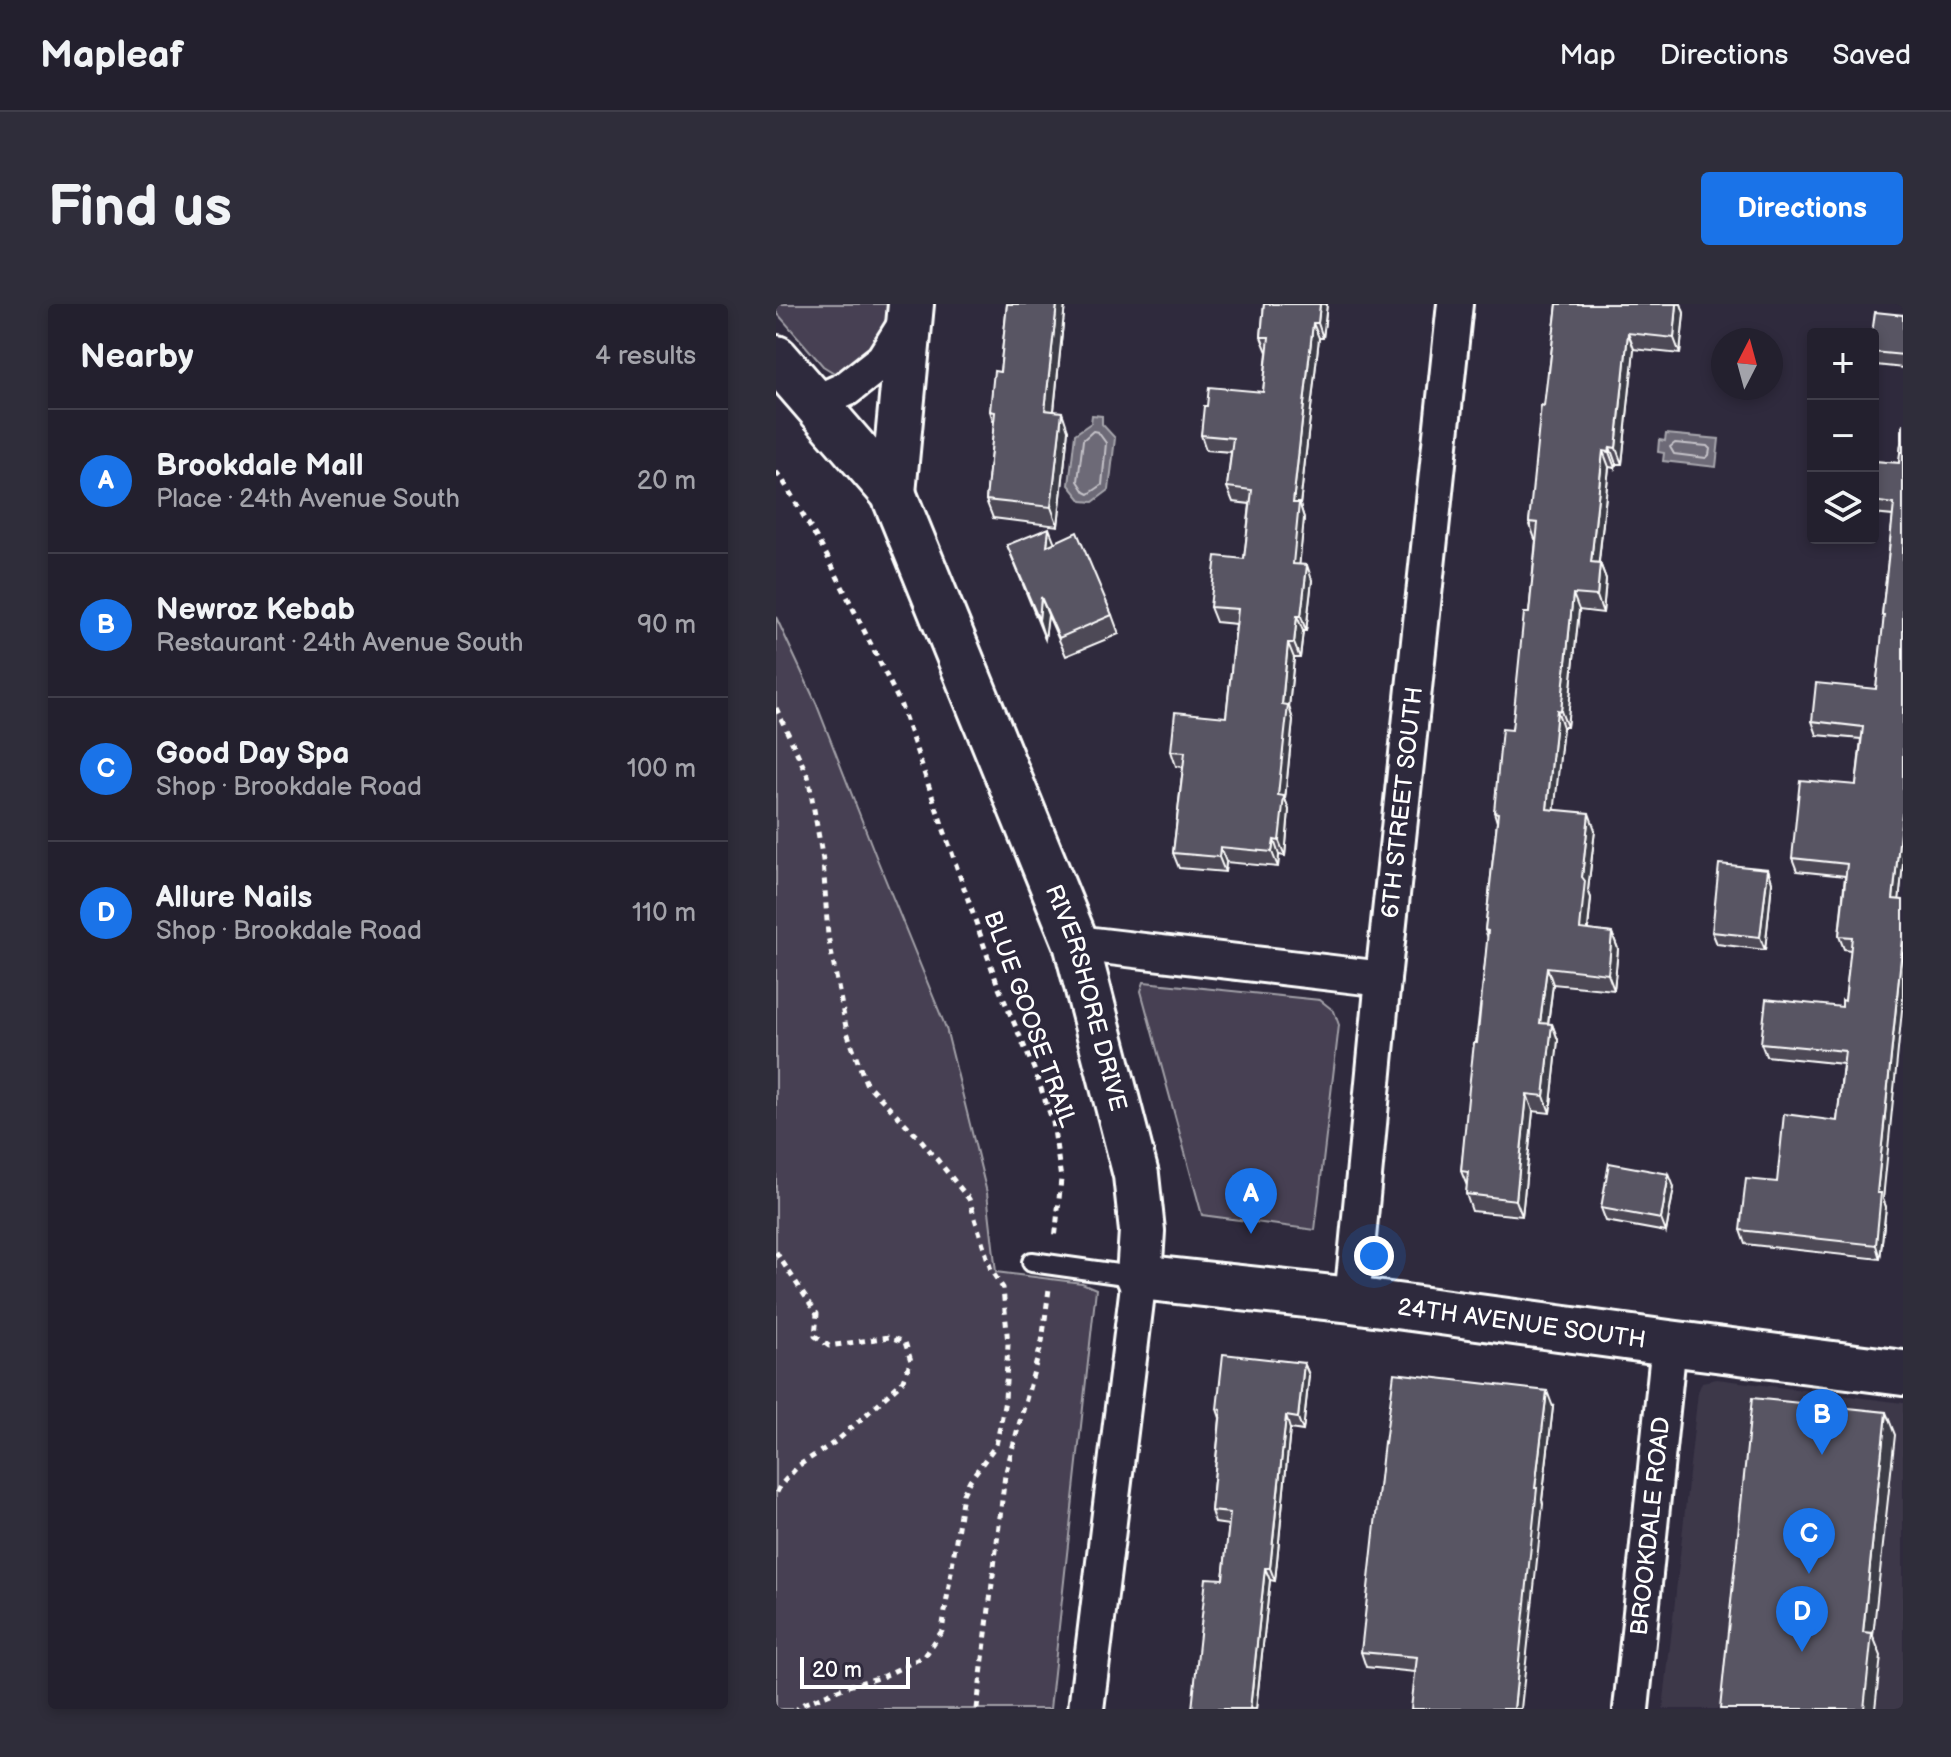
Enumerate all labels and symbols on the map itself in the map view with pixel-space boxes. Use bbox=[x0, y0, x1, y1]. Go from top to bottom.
north arrow bbox=[1711, 328, 1783, 400]
street label: 6TH STREET SOUTH bbox=[1375, 685, 1429, 920]
street label: RIVERSHORE DRIVE bbox=[1039, 880, 1133, 1114]
street label: BLUE GOOSE TRAIL bbox=[977, 907, 1083, 1131]
pin: A bbox=[1225, 1168, 1277, 1234]
your location bbox=[1354, 1236, 1394, 1276]
street label: 24TH AVENUE SOUTH bbox=[1396, 1292, 1648, 1354]
pin: B bbox=[1796, 1389, 1848, 1455]
street label: BROOKDALE ROAD bbox=[1624, 1415, 1676, 1637]
pin: C bbox=[1783, 1508, 1835, 1574]
pin: D bbox=[1776, 1586, 1828, 1652]
scale bar bbox=[800, 1653, 910, 1689]

